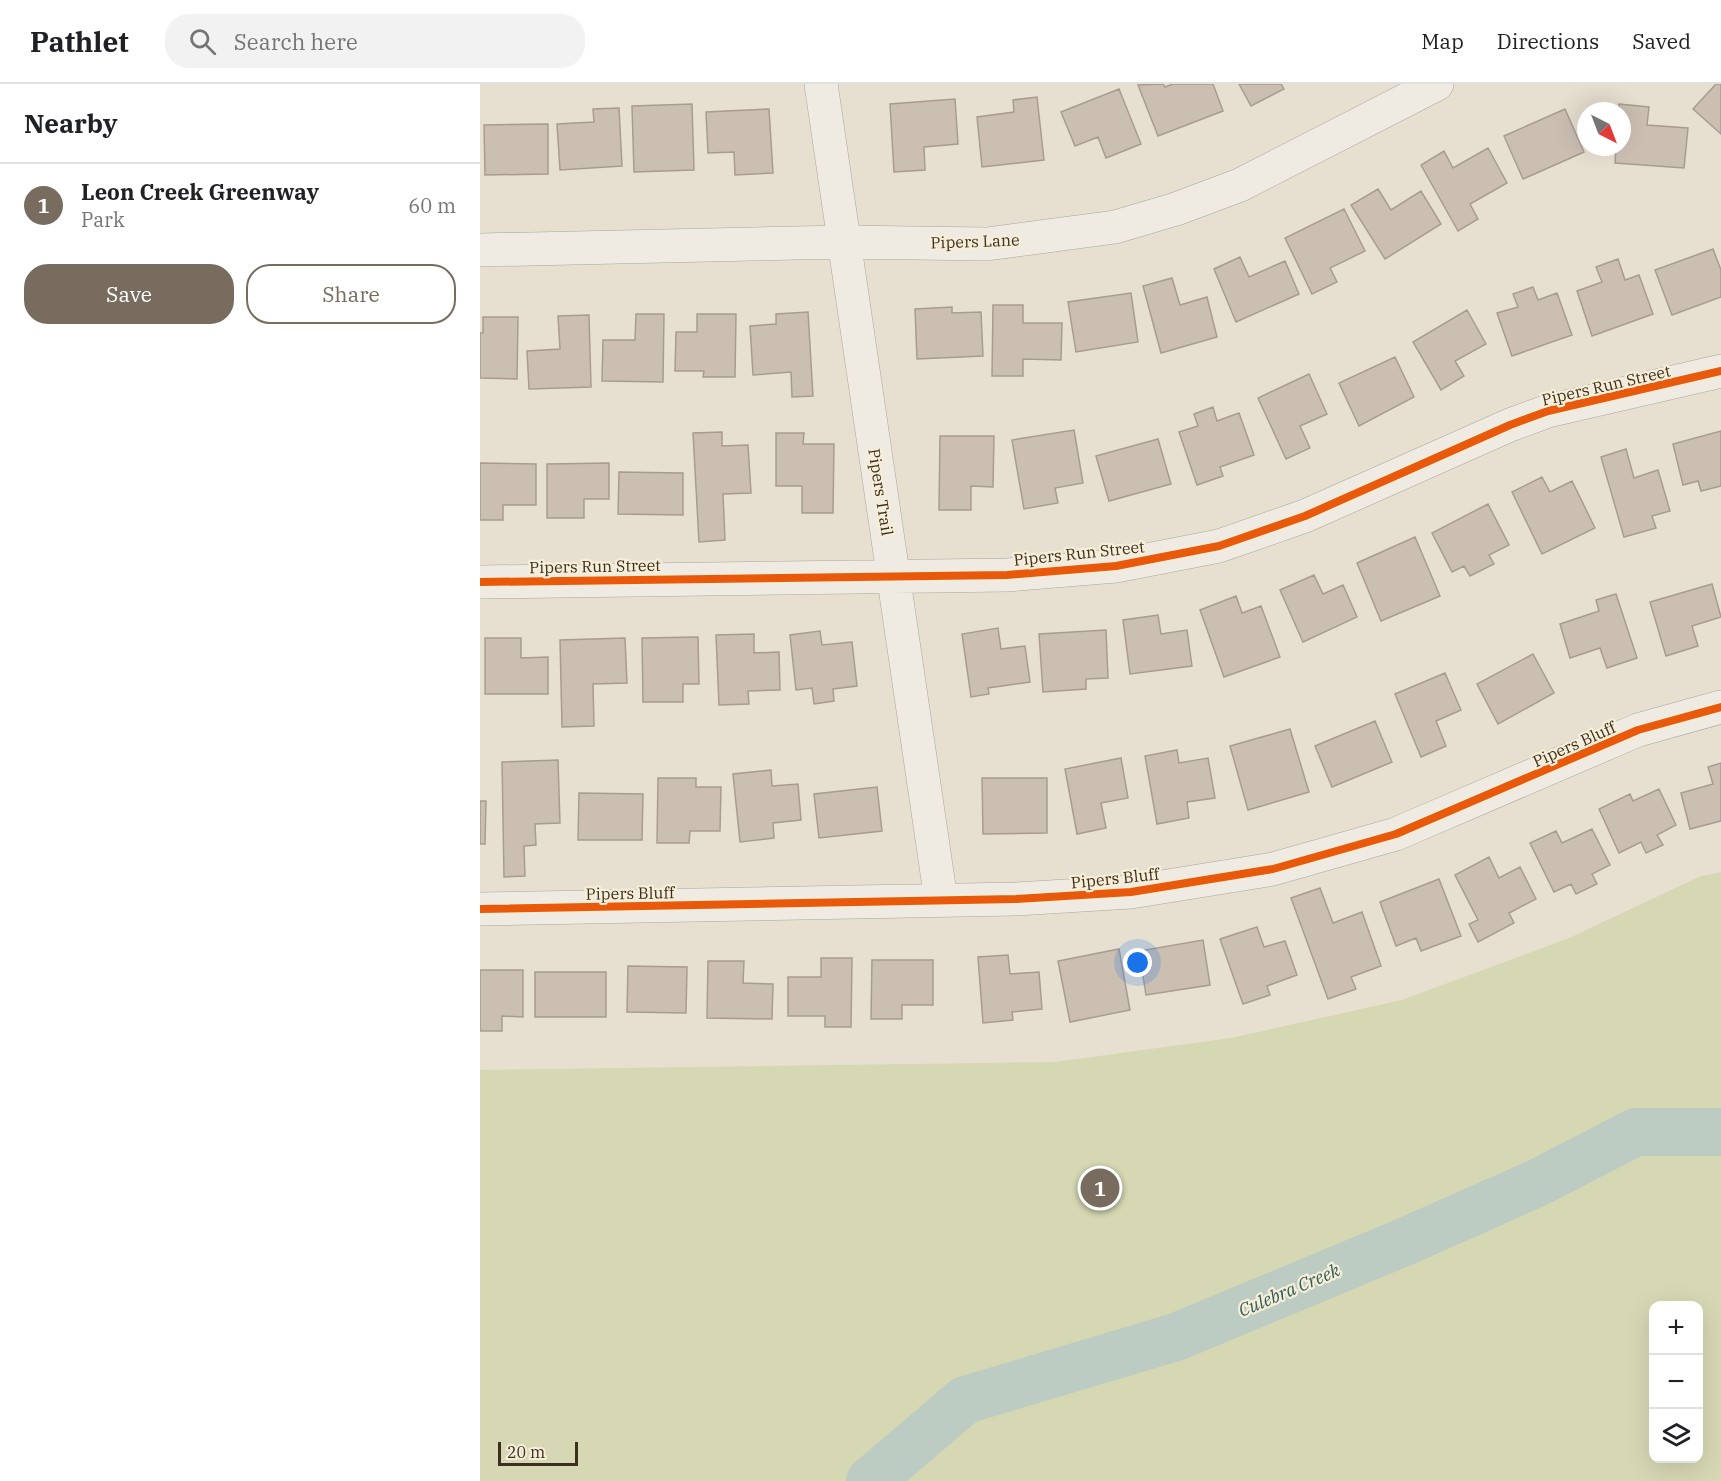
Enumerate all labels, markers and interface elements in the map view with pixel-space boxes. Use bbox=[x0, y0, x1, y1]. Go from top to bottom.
search box bbox=[165, 14, 585, 68]
text: Pathlet bbox=[30, 23, 129, 60]
icon: search bbox=[186, 25, 219, 58]
text: Search here bbox=[234, 27, 358, 56]
text: Map bbox=[1421, 27, 1464, 55]
text: Directions bbox=[1497, 27, 1599, 55]
text: Saved bbox=[1632, 27, 1691, 55]
north arrow bbox=[1577, 102, 1631, 156]
text: Nearby bbox=[24, 106, 118, 140]
text: Leon Creek Greenway bbox=[81, 177, 319, 206]
text: 1 bbox=[38, 192, 50, 219]
text: 60 m bbox=[408, 192, 456, 219]
text: Park bbox=[81, 206, 125, 233]
street label: Pipers Lane bbox=[930, 229, 1020, 253]
button: Save bbox=[24, 264, 234, 324]
button: Share bbox=[246, 264, 456, 324]
street label: Pipers Run Street bbox=[1540, 360, 1673, 410]
street label: Pipers Trail bbox=[864, 447, 898, 537]
street label: Pipers Run Street bbox=[1012, 536, 1146, 570]
street label: Pipers Run Street bbox=[529, 555, 661, 577]
street label: Pipers Bluff bbox=[1529, 716, 1620, 771]
street label: Pipers Bluff bbox=[1070, 863, 1162, 893]
street label: Pipers Bluff bbox=[586, 882, 676, 904]
your location bbox=[1123, 948, 1152, 977]
pin: 1 bbox=[1080, 1166, 1120, 1210]
water label: Culebra Creek bbox=[1235, 1258, 1344, 1322]
map controls bbox=[1649, 1301, 1703, 1463]
button: + bbox=[1649, 1301, 1703, 1355]
button: − bbox=[1649, 1355, 1703, 1409]
button: layers bbox=[1649, 1409, 1703, 1463]
scale bar bbox=[498, 1439, 578, 1466]
text: 20 m bbox=[507, 1442, 545, 1462]

